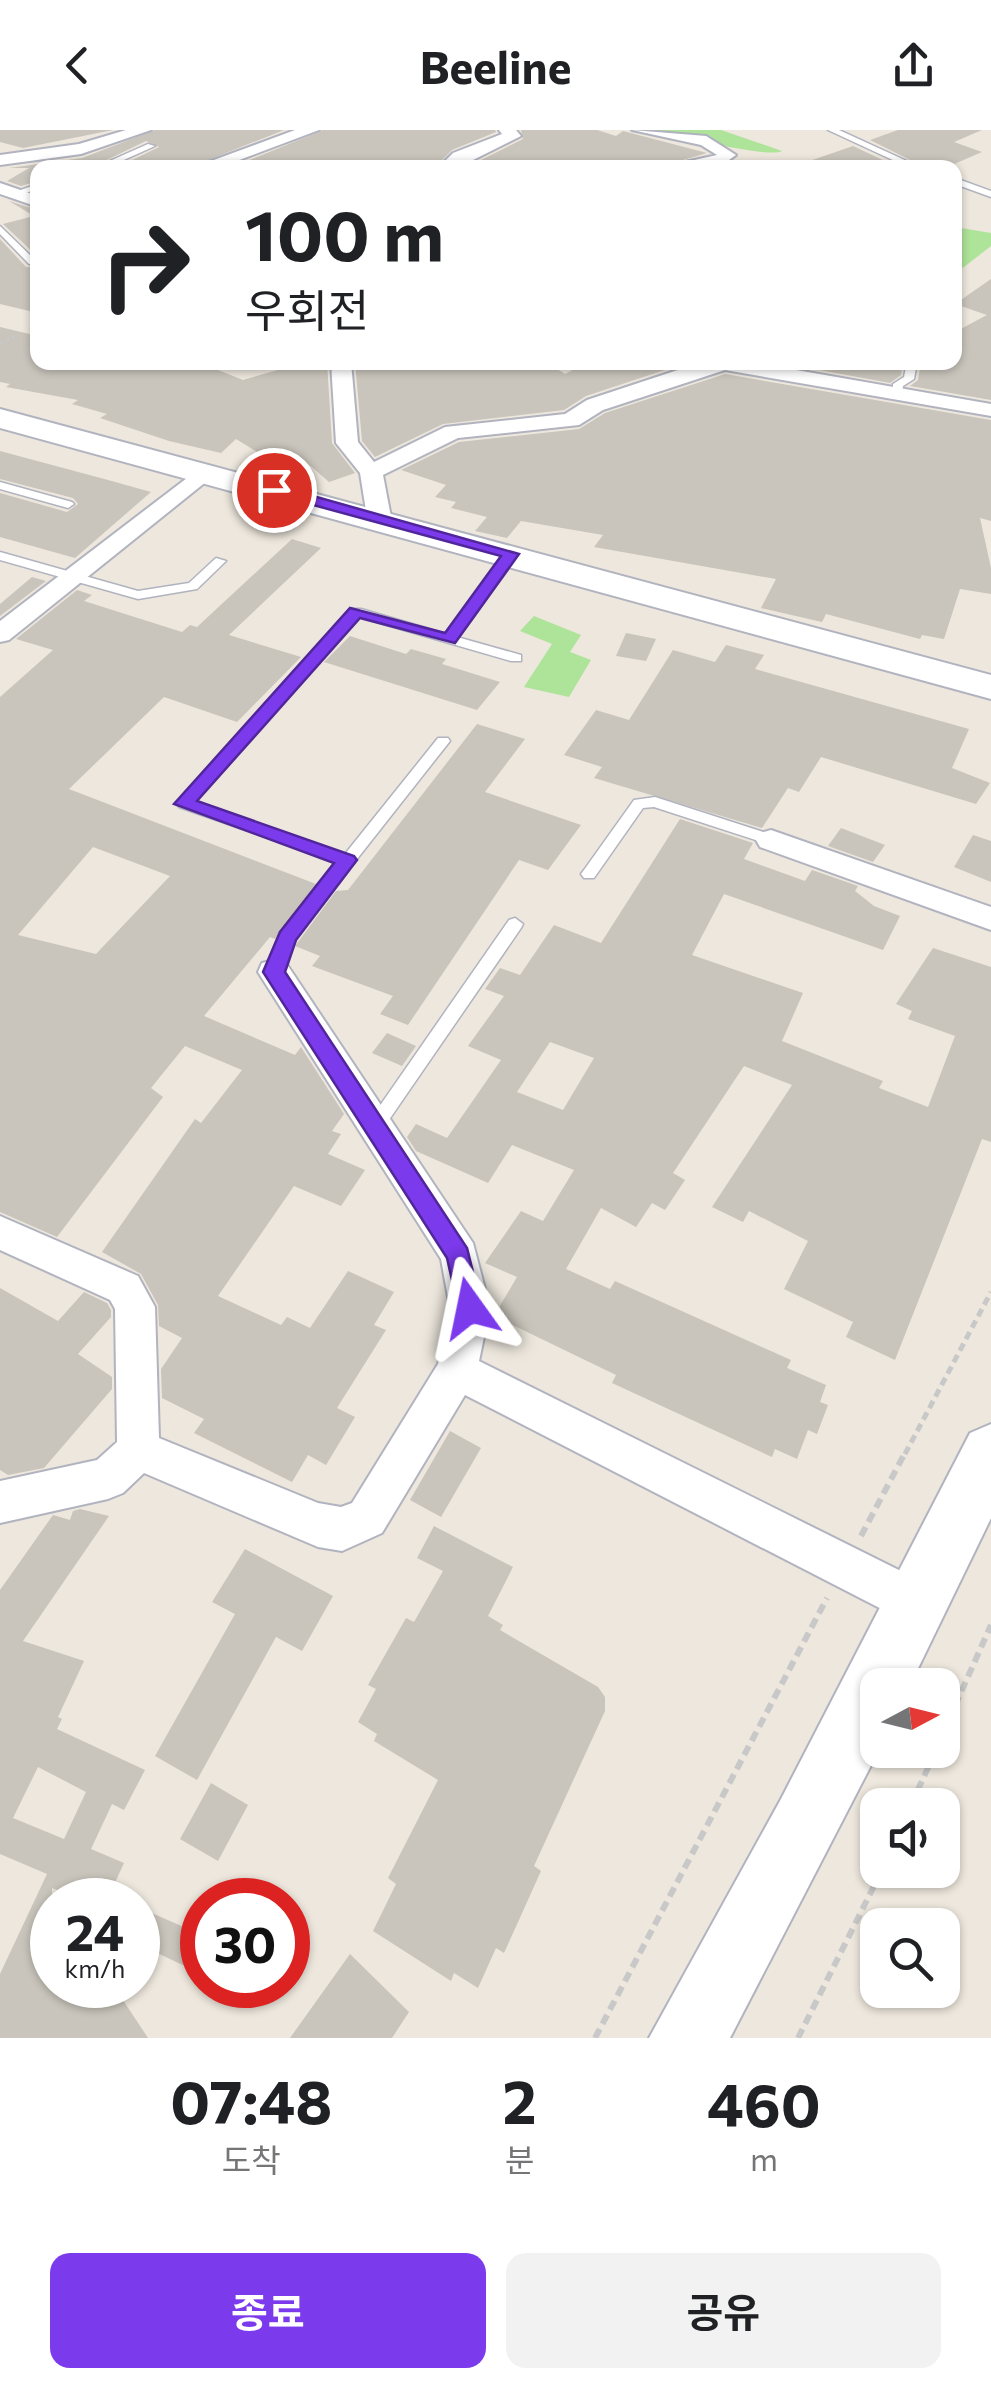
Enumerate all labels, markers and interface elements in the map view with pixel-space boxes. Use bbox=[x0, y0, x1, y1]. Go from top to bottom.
icon: back bbox=[50, 38, 105, 93]
text: Beeline bbox=[420, 38, 571, 93]
icon: share bbox=[886, 38, 941, 93]
text: 100 m bbox=[245, 190, 444, 275]
icon: right bbox=[80, 200, 210, 330]
text: 우회전 bbox=[245, 281, 369, 336]
pin bbox=[232, 448, 317, 533]
icon: arrive bbox=[247, 463, 302, 518]
position arrow bbox=[418, 1256, 522, 1360]
north arrow bbox=[860, 1668, 960, 1768]
map controls bbox=[860, 1668, 960, 2008]
button: sound bbox=[860, 1788, 960, 1888]
speed limit sign: 30 bbox=[180, 1878, 310, 2008]
text: 24 bbox=[66, 1900, 124, 1961]
button: search bbox=[860, 1908, 960, 2008]
text: km/h bbox=[65, 1953, 125, 1983]
text: 07:48 bbox=[170, 2063, 332, 2136]
text: 2 bbox=[503, 2063, 537, 2136]
text: 460 bbox=[707, 2066, 821, 2139]
text: m bbox=[750, 2138, 778, 2178]
text: 도착 bbox=[222, 2139, 281, 2179]
text: 분 bbox=[505, 2139, 534, 2179]
button: 종료 bbox=[50, 2253, 486, 2368]
button: 공유 bbox=[506, 2253, 941, 2368]

